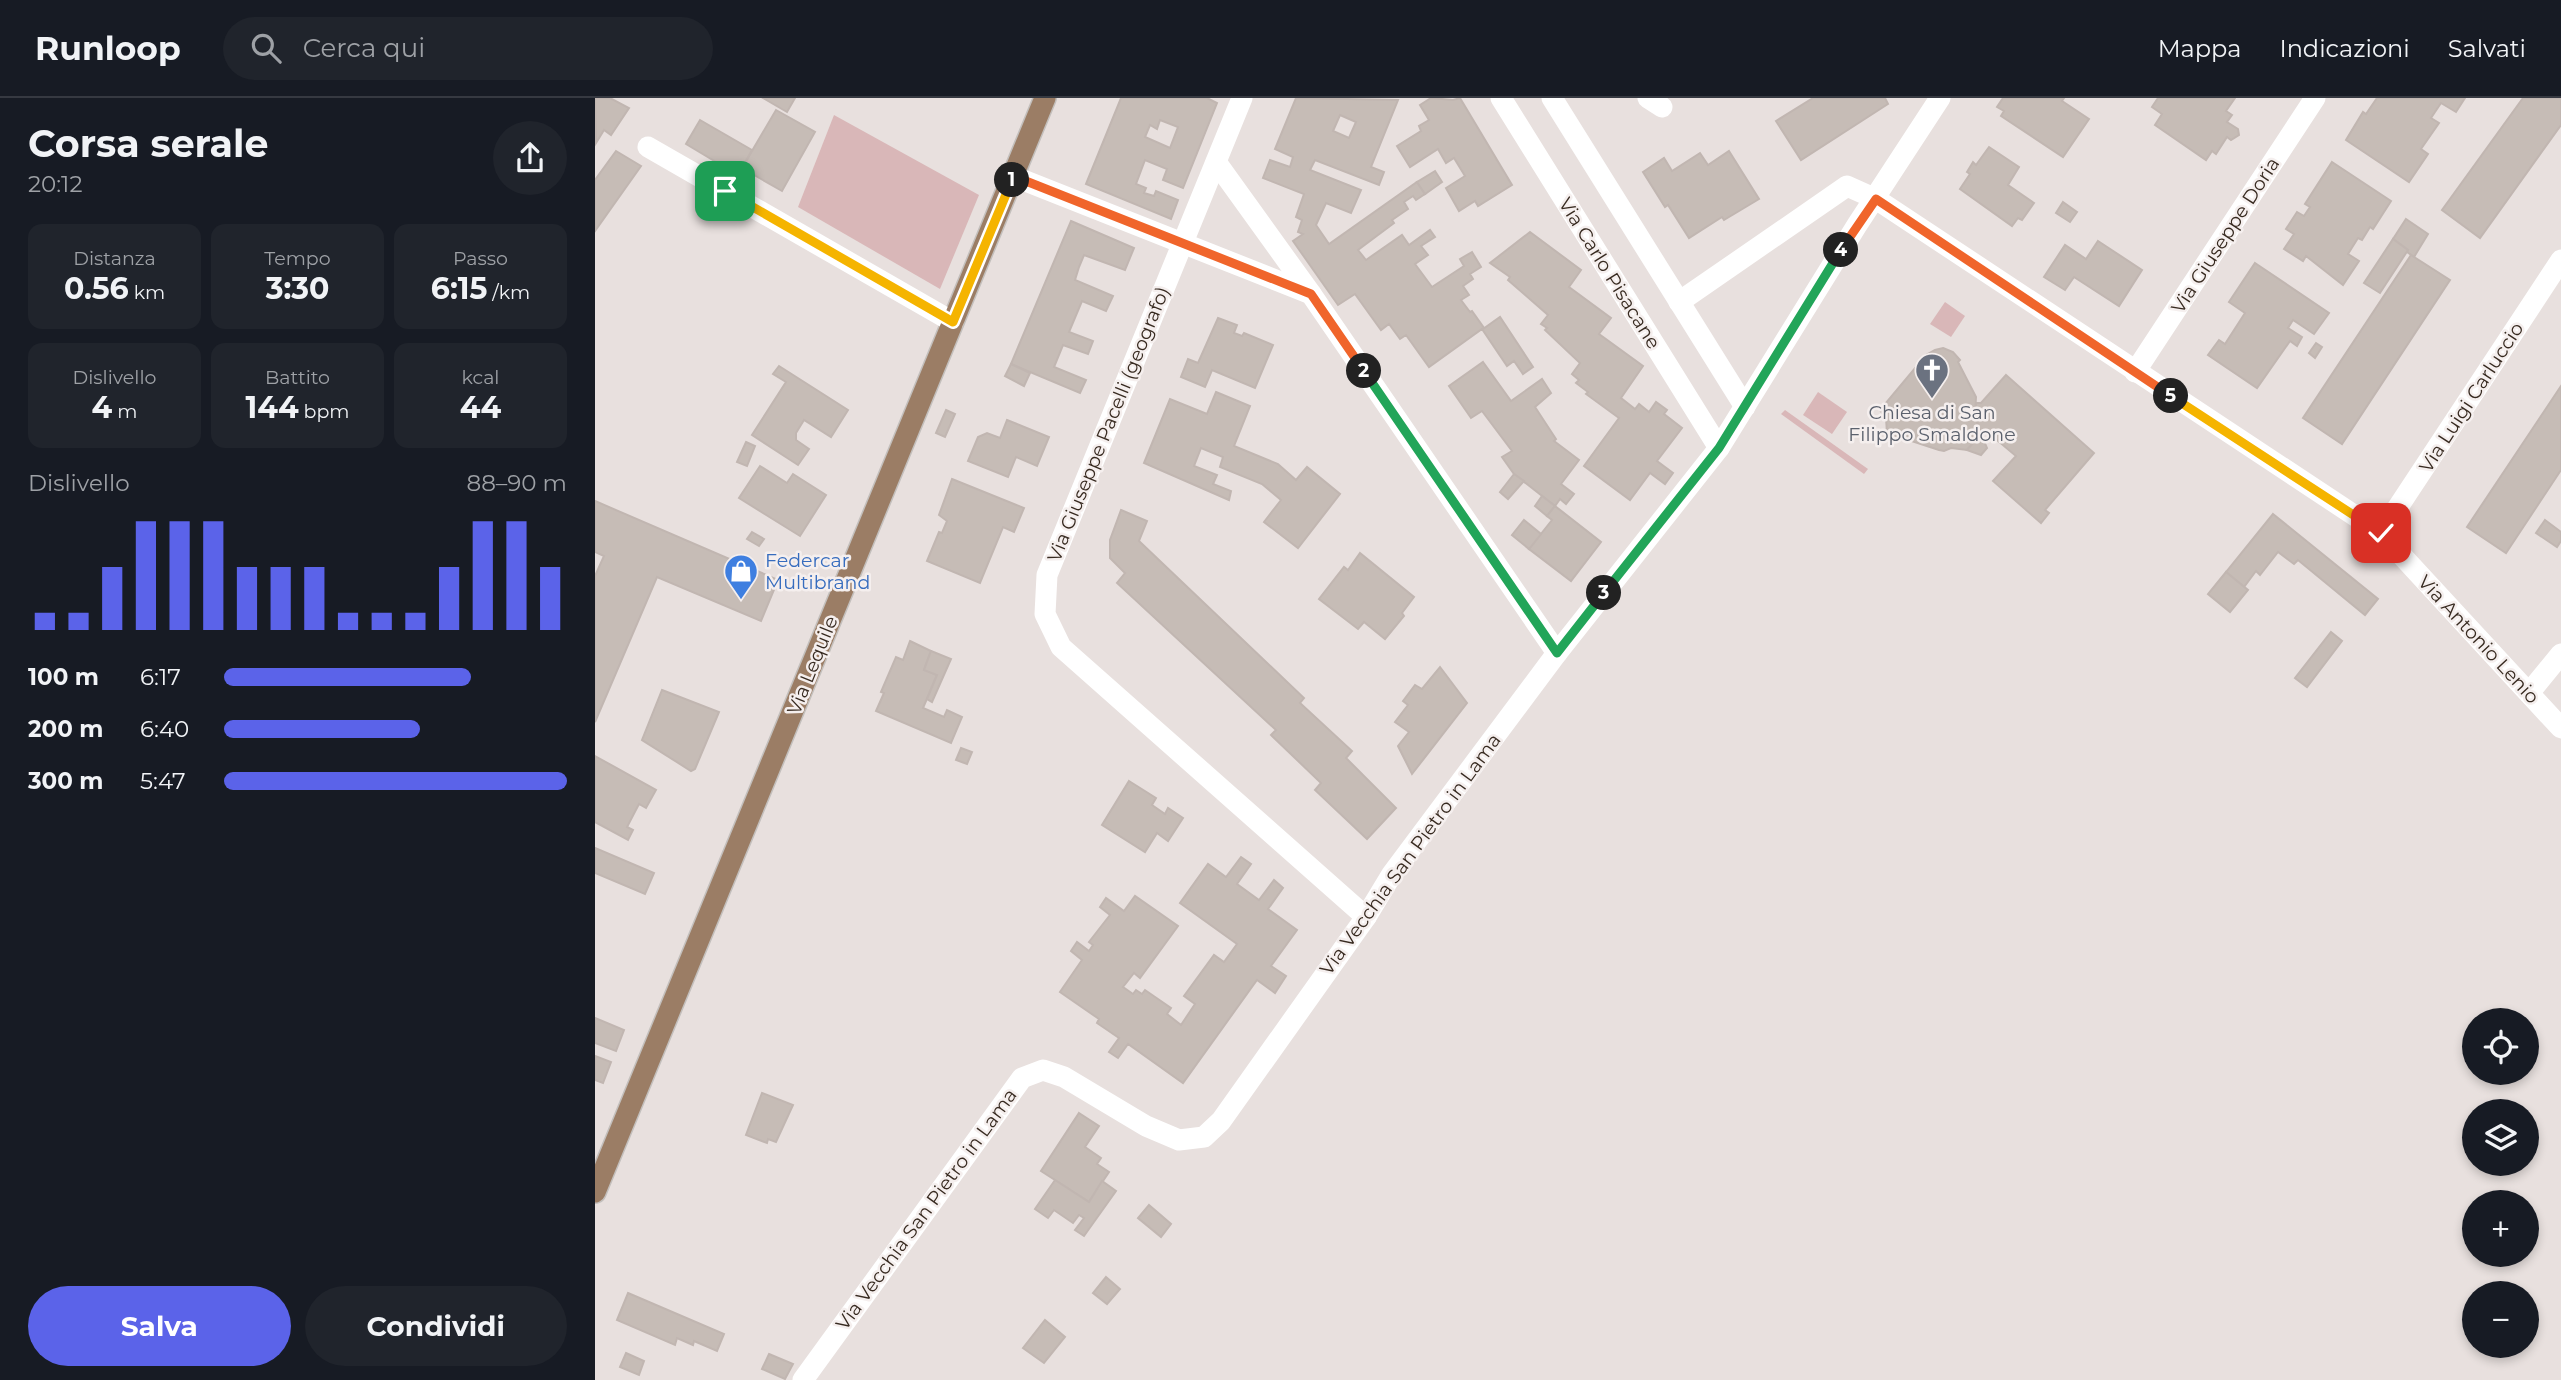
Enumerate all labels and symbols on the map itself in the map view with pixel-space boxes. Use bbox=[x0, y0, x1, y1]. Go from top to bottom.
street label: Via Giuseppe Doria bbox=[2166, 153, 2284, 318]
pin bbox=[695, 161, 755, 221]
pin: 1 bbox=[995, 162, 1029, 198]
street label: Via Carlo Pisacane bbox=[1554, 194, 1665, 353]
pin: 4 bbox=[1823, 232, 1859, 268]
street label: Via Giuseppe Pacelli (geografo) bbox=[1043, 283, 1174, 565]
street label: Via Luigi Carluccio bbox=[2414, 318, 2529, 477]
church icon: Chiesa di San Filippo Smaldone bbox=[1913, 351, 1951, 400]
pin: 2 bbox=[1347, 354, 1381, 388]
pin: 5 bbox=[2153, 378, 2189, 414]
place label: Chiesa di San Filippo Smaldone bbox=[1848, 401, 2016, 446]
pin bbox=[2351, 503, 2411, 563]
place label: Federcar Multibrand bbox=[765, 549, 870, 594]
shop icon: Federcar Multibrand bbox=[722, 552, 760, 601]
street label: Via Antonio Lenio bbox=[2413, 570, 2544, 708]
pin: 3 bbox=[1587, 575, 1621, 610]
street label: Via Lequile bbox=[782, 613, 843, 718]
street label: Via Vecchia San Pietro in Lama bbox=[1315, 729, 1506, 979]
street label: Via Vecchia San Pietro in Lama bbox=[831, 1084, 1022, 1334]

